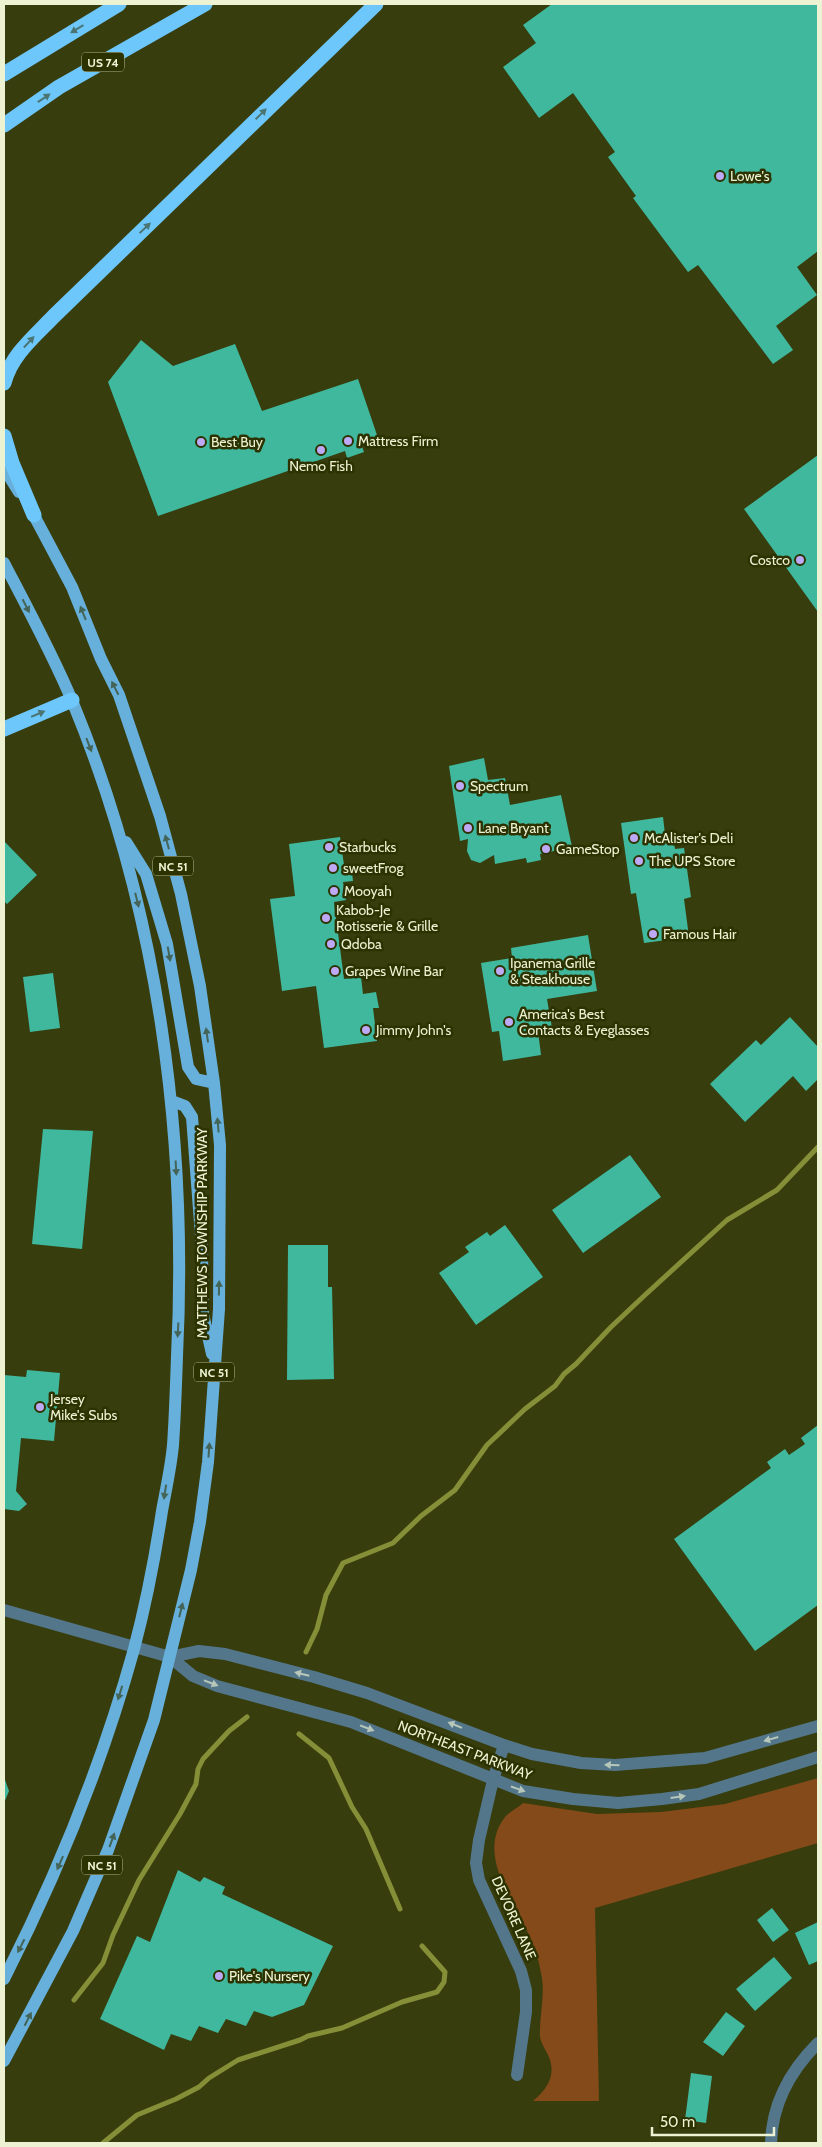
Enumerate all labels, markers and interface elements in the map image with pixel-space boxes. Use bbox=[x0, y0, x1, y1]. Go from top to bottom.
one-way arrow bbox=[70, 25, 83, 34]
road number: US 74 bbox=[82, 52, 124, 72]
one-way arrow bbox=[37, 93, 51, 103]
one-way arrow bbox=[254, 108, 266, 120]
place label: Lowe's bbox=[730, 167, 770, 185]
marker: Lowe's bbox=[714, 170, 726, 182]
one-way arrow bbox=[138, 222, 150, 234]
one-way arrow bbox=[23, 336, 35, 348]
place label: Mattress Firm bbox=[358, 432, 438, 450]
place label: Best Buy bbox=[211, 433, 263, 451]
marker: Mattress Firm bbox=[342, 435, 354, 447]
marker: Best Buy bbox=[195, 436, 207, 448]
marker: Nemo Fish bbox=[315, 444, 327, 456]
place label: Nemo Fish bbox=[289, 457, 353, 475]
place label: Costco bbox=[749, 551, 790, 569]
marker: Costco bbox=[794, 554, 806, 566]
one-way arrow bbox=[22, 599, 31, 614]
one-way arrow bbox=[79, 606, 86, 621]
one-way arrow bbox=[111, 680, 119, 695]
one-way arrow bbox=[31, 710, 45, 718]
one-way arrow bbox=[85, 738, 93, 753]
place label: Spectrum bbox=[470, 777, 528, 795]
marker: Spectrum bbox=[454, 780, 466, 792]
place label: Lane Bryant bbox=[478, 819, 549, 837]
marker: Lane Bryant bbox=[462, 822, 474, 834]
place label: McAlister's Deli bbox=[644, 829, 733, 847]
marker: McAlister's Deli bbox=[628, 832, 640, 844]
one-way arrow bbox=[163, 834, 171, 849]
place label: Starbucks bbox=[339, 838, 397, 856]
place label: GameStop bbox=[556, 840, 620, 858]
marker: Starbucks bbox=[323, 841, 335, 853]
marker: GameStop bbox=[540, 843, 552, 855]
place label: The UPS Store bbox=[649, 852, 736, 870]
marker: The UPS Store bbox=[633, 855, 645, 867]
road number: NC 51 bbox=[153, 856, 193, 876]
place label: sweetFrog bbox=[343, 859, 404, 877]
marker: sweetFrog bbox=[327, 862, 339, 874]
place label: Mooyah bbox=[344, 882, 392, 900]
marker: Mooyah bbox=[328, 885, 340, 897]
one-way arrow bbox=[133, 893, 141, 908]
place label: Kabob-Je Rotisserie & Grille bbox=[336, 901, 438, 935]
marker: Kabob-Je Rotisserie & Grille bbox=[320, 912, 332, 924]
place label: Famous Hair bbox=[663, 925, 737, 943]
marker: Famous Hair bbox=[647, 928, 659, 940]
place label: Qdoba bbox=[341, 935, 382, 953]
marker: Qdoba bbox=[325, 938, 337, 950]
one-way arrow bbox=[165, 946, 173, 962]
place label: Ipanema Grille & Steakhouse bbox=[510, 954, 596, 988]
place label: Grapes Wine Bar bbox=[345, 962, 444, 980]
marker: Grapes Wine Bar bbox=[329, 965, 341, 977]
marker: Ipanema Grille & Steakhouse bbox=[494, 965, 506, 977]
place label: America's Best Contacts & Eyeglasses bbox=[519, 1005, 649, 1039]
marker: America's Best Contacts & Eyeglasses bbox=[503, 1016, 515, 1028]
place label: Jimmy John's bbox=[375, 1021, 451, 1039]
marker: Jimmy John's bbox=[360, 1024, 372, 1036]
one-way arrow bbox=[203, 1026, 211, 1042]
one-way arrow bbox=[214, 1117, 222, 1133]
street label: MATTHEWS TOWNSHIP PARKWAY bbox=[193, 1127, 211, 1338]
one-way arrow bbox=[173, 1160, 181, 1176]
one-way arrow bbox=[215, 1280, 223, 1296]
one-way arrow bbox=[174, 1322, 182, 1338]
road number: NC 51 bbox=[194, 1362, 234, 1381]
place label: Jersey Mike's Subs bbox=[49, 1390, 118, 1424]
marker: Jersey Mike's Subs bbox=[34, 1401, 46, 1413]
one-way arrow bbox=[205, 1442, 213, 1458]
one-way arrow bbox=[161, 1484, 169, 1500]
one-way arrow bbox=[178, 1602, 186, 1618]
one-way arrow bbox=[294, 1669, 309, 1677]
one-way arrow bbox=[204, 1679, 219, 1687]
one-way arrow bbox=[116, 1686, 124, 1701]
street label: NORTHEAST PARKWAY bbox=[395, 1716, 536, 1784]
one-way arrow bbox=[448, 1721, 463, 1729]
one-way arrow bbox=[360, 1724, 375, 1732]
one-way arrow bbox=[764, 1736, 779, 1744]
one-way arrow bbox=[604, 1760, 620, 1768]
one-way arrow bbox=[510, 1786, 525, 1793]
one-way arrow bbox=[671, 1793, 687, 1801]
one-way arrow bbox=[109, 1833, 116, 1848]
one-way arrow bbox=[55, 1855, 63, 1870]
road number: NC 51 bbox=[82, 1856, 122, 1874]
street label: DEVORE LANE bbox=[488, 1873, 541, 1963]
one-way arrow bbox=[17, 1939, 25, 1954]
place label: Pike's Nursery bbox=[229, 1967, 310, 1985]
marker: Pike's Nursery bbox=[213, 1970, 225, 1982]
one-way arrow bbox=[24, 2012, 32, 2026]
scale bar bbox=[652, 2104, 774, 2136]
text: 50 m bbox=[660, 2113, 695, 2131]

